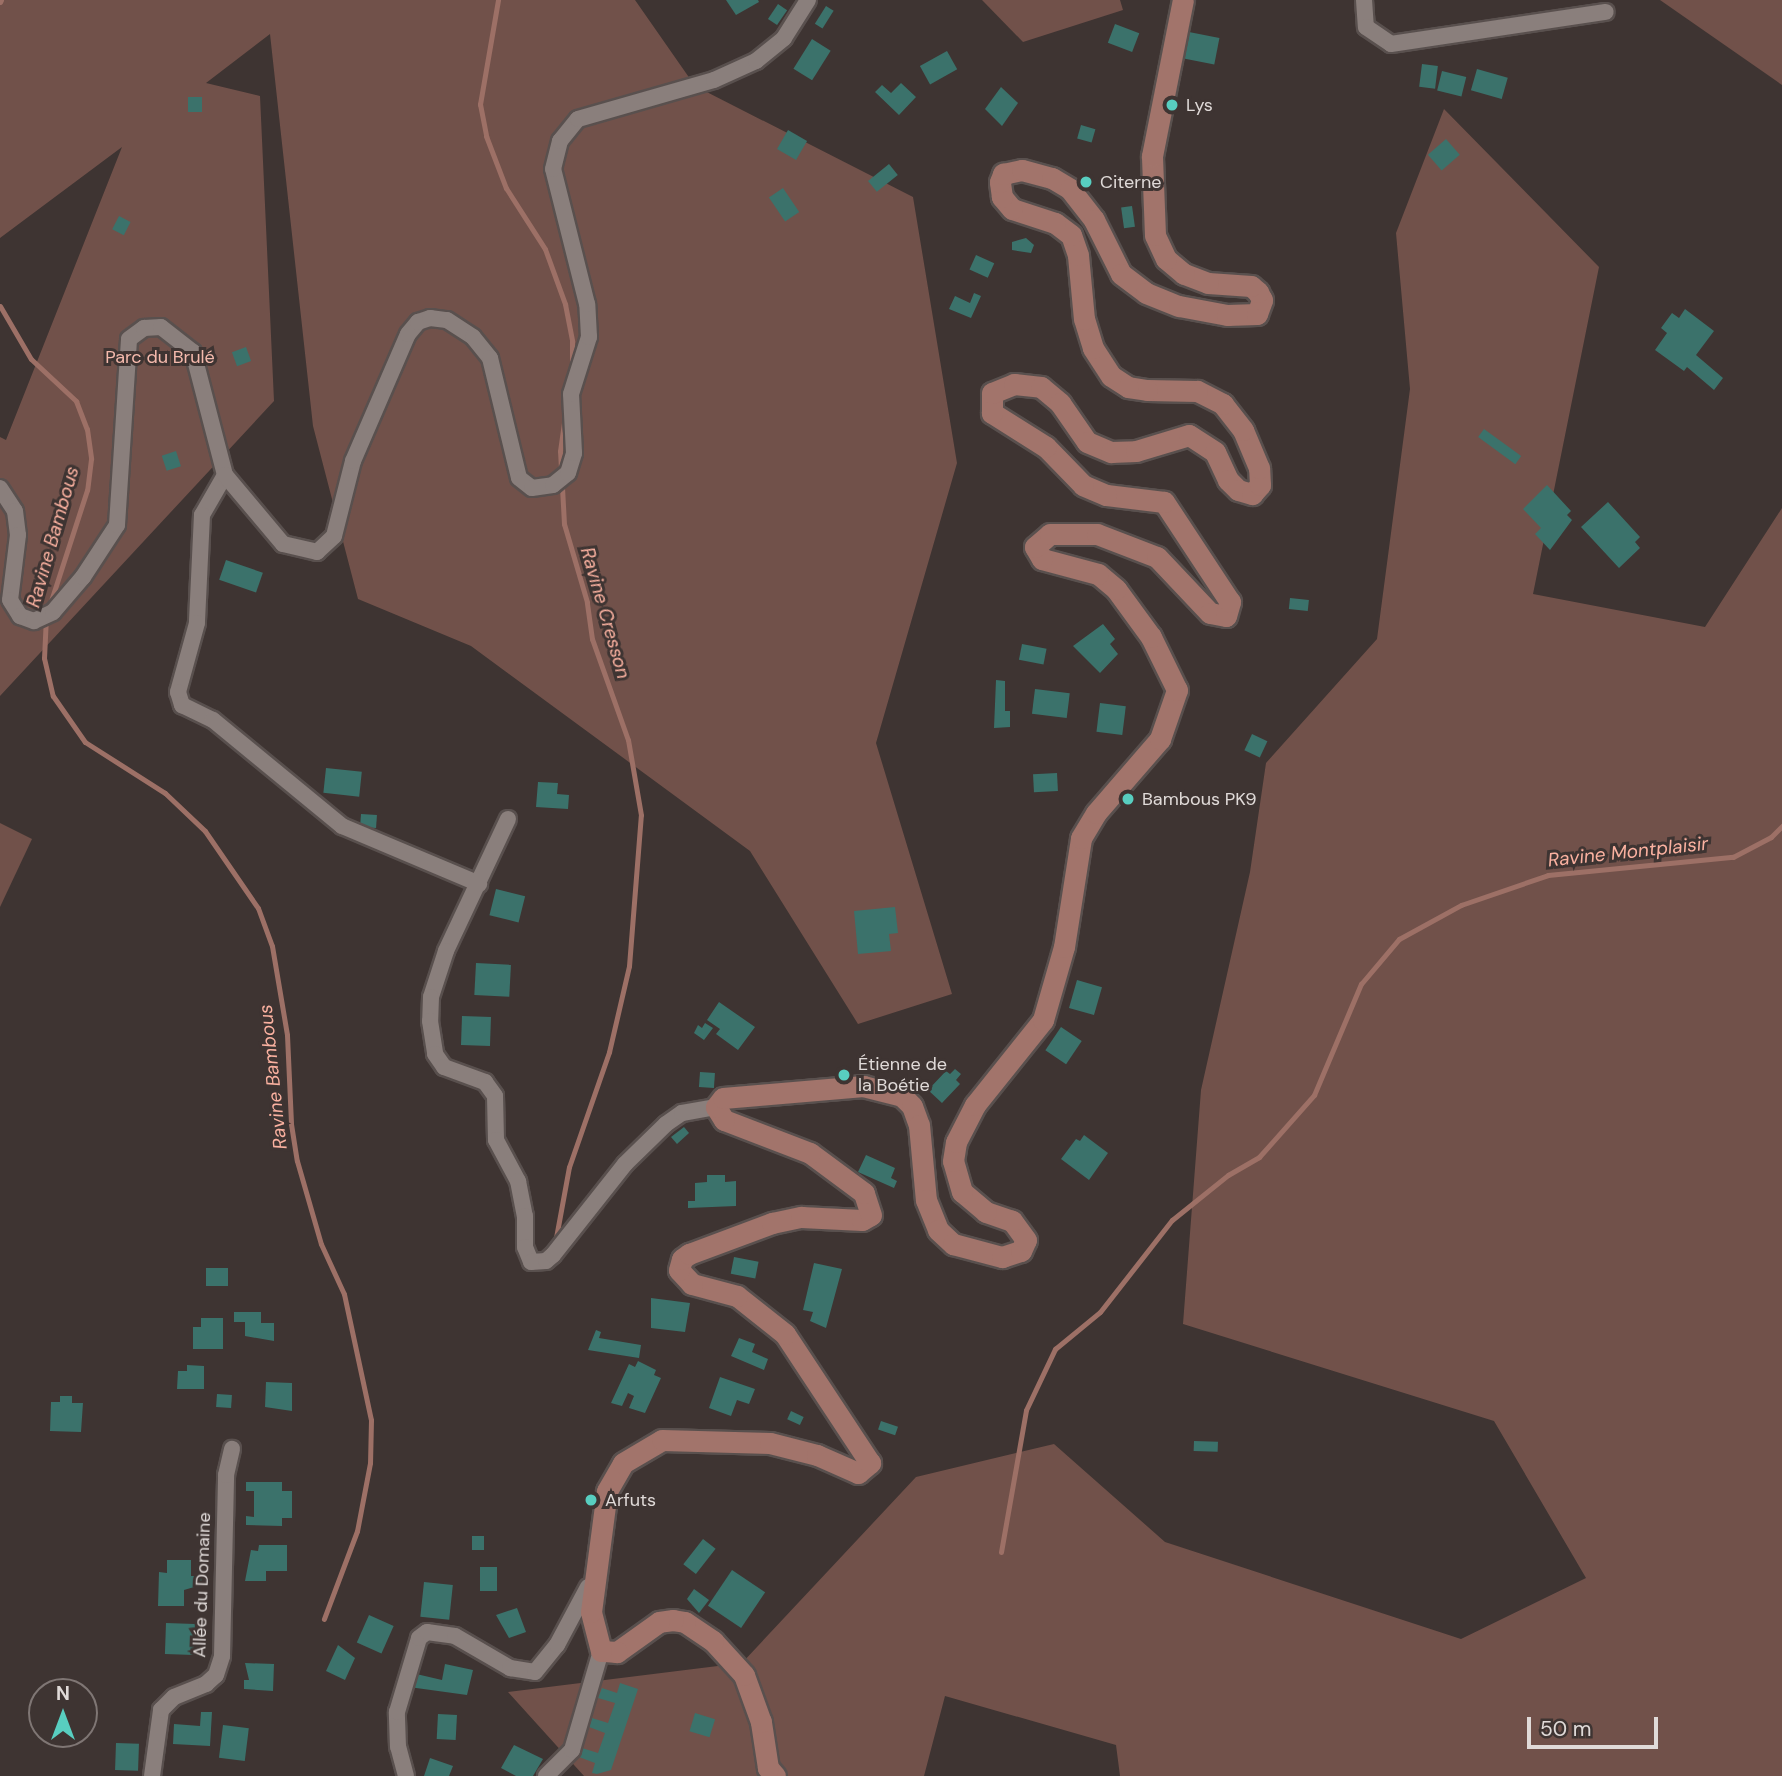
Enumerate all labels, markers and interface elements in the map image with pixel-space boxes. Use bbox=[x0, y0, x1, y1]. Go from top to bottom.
place label: Lys bbox=[1186, 94, 1213, 116]
marker: Lys bbox=[1164, 97, 1180, 113]
place label: Citerne bbox=[1100, 171, 1161, 193]
marker: Citerne bbox=[1078, 174, 1094, 190]
park label: Parc du Brulé bbox=[105, 346, 215, 368]
water label: Ravine Bambous bbox=[22, 464, 84, 610]
water label: Ravine Cresson bbox=[575, 545, 635, 681]
place label: Bambous PK9 bbox=[1142, 788, 1256, 810]
marker: Bambous PK9 bbox=[1120, 791, 1136, 807]
water label: Ravine Montplaisir bbox=[1547, 832, 1709, 872]
water label: Ravine Bambous bbox=[254, 1003, 292, 1151]
place label: Étienne de la Boétie bbox=[858, 1054, 947, 1096]
marker: Étienne de la Boétie bbox=[836, 1067, 852, 1083]
place label: Arfuts bbox=[605, 1489, 656, 1511]
marker: Arfuts bbox=[583, 1492, 599, 1508]
street label: Allée du Domaine bbox=[189, 1512, 215, 1658]
north arrow bbox=[28, 1678, 98, 1748]
text: N bbox=[56, 1681, 70, 1706]
scale bar bbox=[1530, 1702, 1661, 1746]
text: 50 m bbox=[1540, 1715, 1591, 1743]

